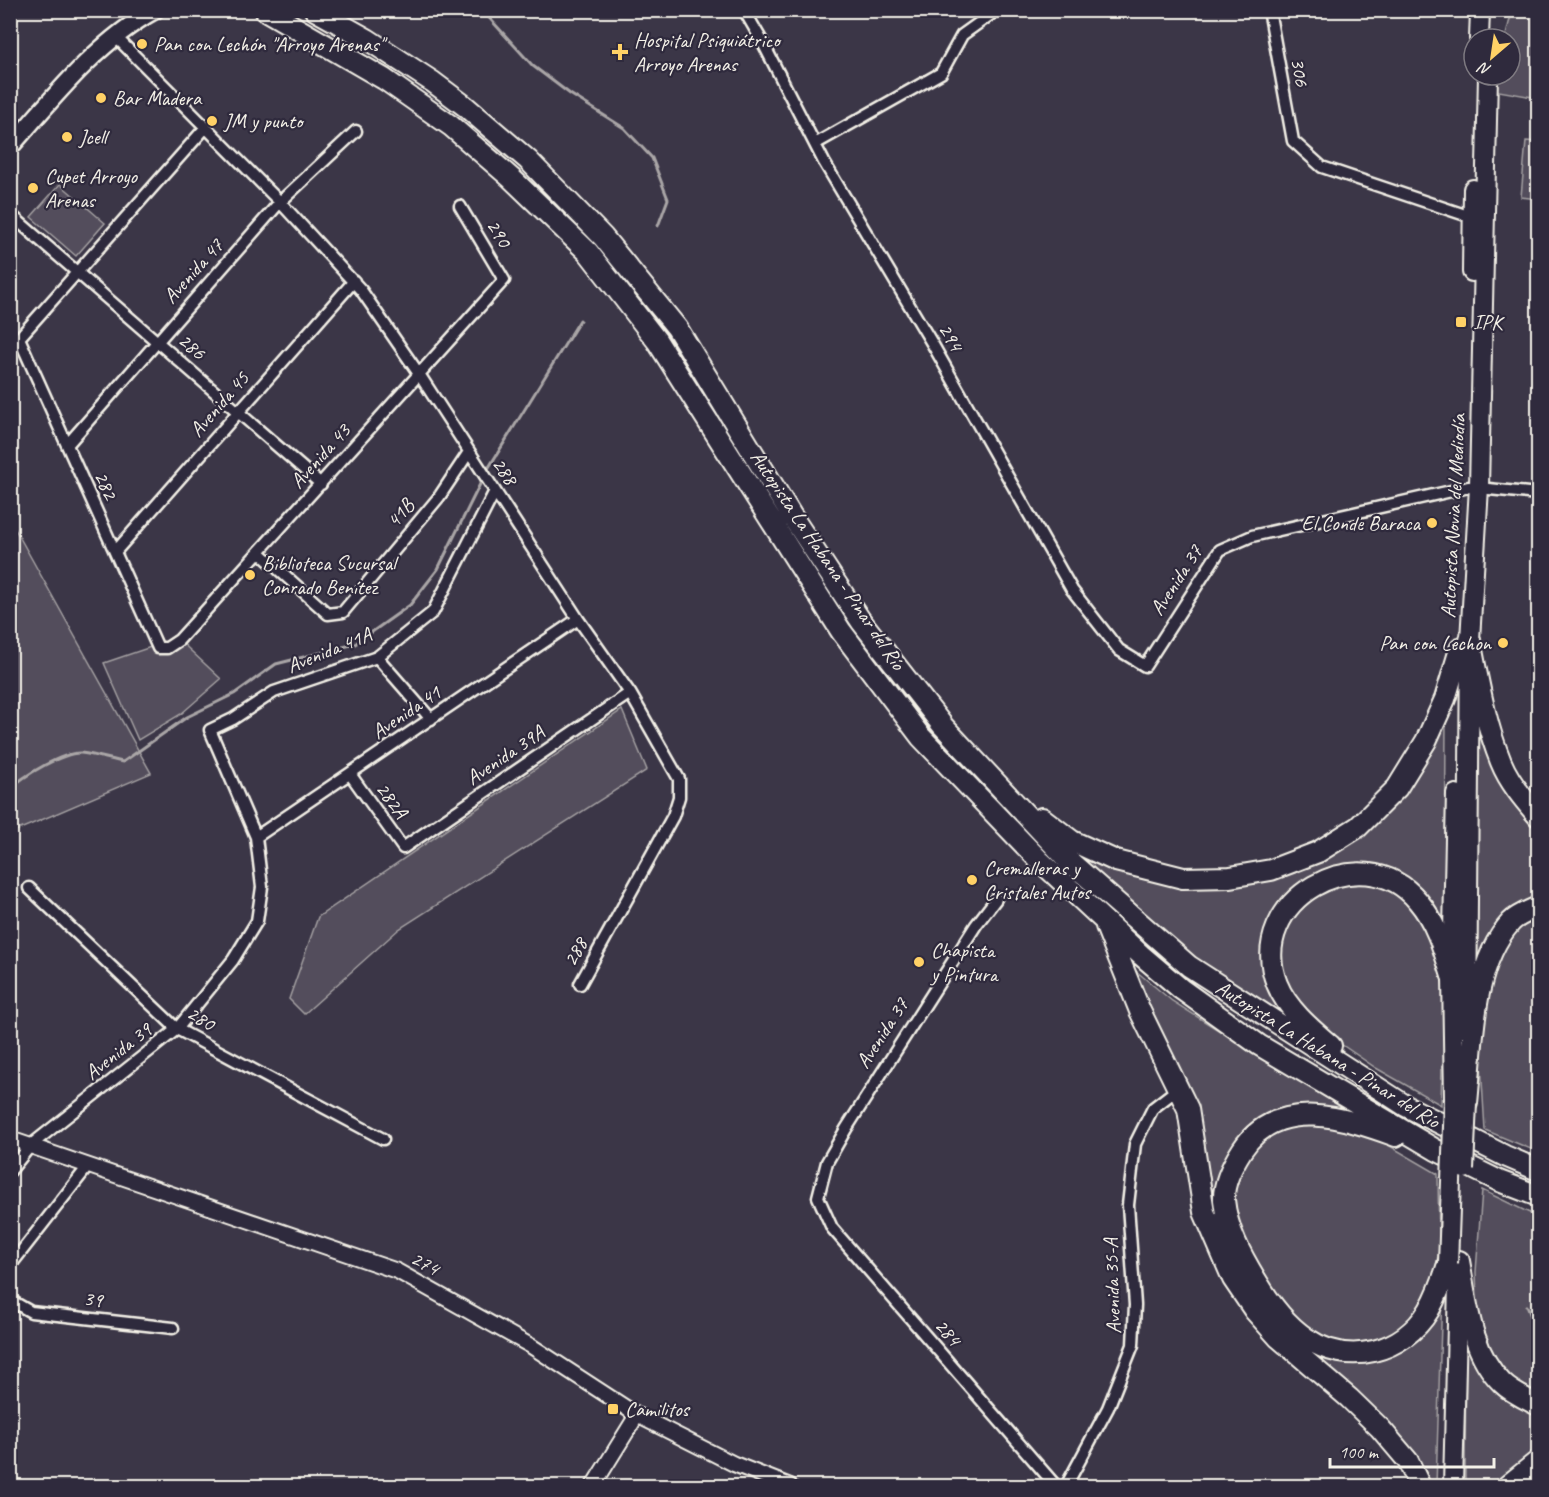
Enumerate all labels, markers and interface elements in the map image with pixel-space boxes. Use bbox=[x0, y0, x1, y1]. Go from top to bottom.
place label: Hospital Psiquiátrico Arroyo Arenas bbox=[634, 27, 782, 77]
north arrow bbox=[1462, 27, 1522, 87]
place label: Pan con Lechón "Arroyo Arenas" bbox=[154, 31, 388, 57]
marker: Pan con Lechón "Arroyo Arenas" bbox=[135, 37, 149, 51]
marker: Hospital Psiquiátrico Arroyo Arenas bbox=[611, 43, 629, 61]
street label: 306 bbox=[1285, 56, 1315, 89]
text: N bbox=[1473, 57, 1494, 80]
place label: Bar Madera bbox=[113, 85, 203, 111]
marker: Bar Madera bbox=[94, 91, 108, 105]
place label: JM y punto bbox=[223, 108, 305, 134]
marker: JM y punto bbox=[205, 114, 219, 128]
place label: Jcell bbox=[78, 124, 110, 150]
marker: Jcell bbox=[60, 130, 74, 144]
place label: Cupet Arroyo Arenas bbox=[45, 163, 139, 213]
marker: Cupet Arroyo Arenas bbox=[26, 181, 40, 195]
street label: 290 bbox=[481, 214, 518, 253]
street label: Avenida 47 bbox=[157, 232, 230, 309]
place label: IPK bbox=[1473, 309, 1505, 335]
marker: IPK bbox=[1454, 315, 1468, 329]
street label: 294 bbox=[933, 318, 971, 358]
street label: 286 bbox=[173, 327, 212, 365]
street label: Avenida 45 bbox=[183, 365, 256, 442]
street label: Autopista Novia del Mediodía bbox=[1435, 411, 1471, 619]
street label: Avenida 43 bbox=[284, 417, 357, 494]
street label: Autopista La Habana - Pinar del Río bbox=[745, 445, 912, 676]
street label: 288 bbox=[486, 452, 525, 492]
street label: 282 bbox=[88, 467, 124, 505]
street label: 41B bbox=[380, 492, 421, 533]
place label: El Conde Baraca bbox=[1302, 510, 1422, 536]
marker: El Conde Baraca bbox=[1425, 516, 1439, 530]
street label: Avenida 37 bbox=[1144, 539, 1209, 620]
place label: Biblioteca Sucursal Conrado Benítez bbox=[262, 550, 399, 600]
marker: Biblioteca Sucursal Conrado Benítez bbox=[243, 568, 257, 582]
street label: Avenida 41A bbox=[283, 621, 376, 679]
place label: Pan con Lechon bbox=[1379, 630, 1493, 656]
marker: Pan con Lechon bbox=[1496, 636, 1510, 650]
street label: Avenida 41 bbox=[366, 678, 447, 745]
street label: Avenida 39A bbox=[461, 719, 550, 791]
street label: 282A bbox=[370, 777, 415, 825]
place label: Cremalleras y Cristales Autos bbox=[984, 855, 1092, 905]
marker: Cremalleras y Cristales Autos bbox=[965, 873, 979, 887]
street label: 288 bbox=[557, 931, 594, 971]
place label: Chapista y Pintura bbox=[929, 937, 1000, 987]
marker: Chapista y Pintura bbox=[912, 955, 926, 969]
street label: Autopista La Habana - Pinar del Río bbox=[1211, 974, 1446, 1135]
street label: Avenida 37 bbox=[850, 992, 915, 1073]
street label: 280 bbox=[182, 999, 221, 1037]
street label: Avenida 39 bbox=[79, 1016, 158, 1085]
street label: Avenida 35-A bbox=[1097, 1236, 1127, 1334]
street label: 274 bbox=[406, 1245, 446, 1282]
street label: 39 bbox=[82, 1285, 105, 1313]
street label: 284 bbox=[929, 1313, 969, 1353]
place label: Camilitos bbox=[625, 1396, 691, 1422]
marker: Camilitos bbox=[606, 1402, 620, 1416]
scale bar bbox=[1330, 1431, 1494, 1469]
text: 100 m bbox=[1339, 1441, 1380, 1463]

